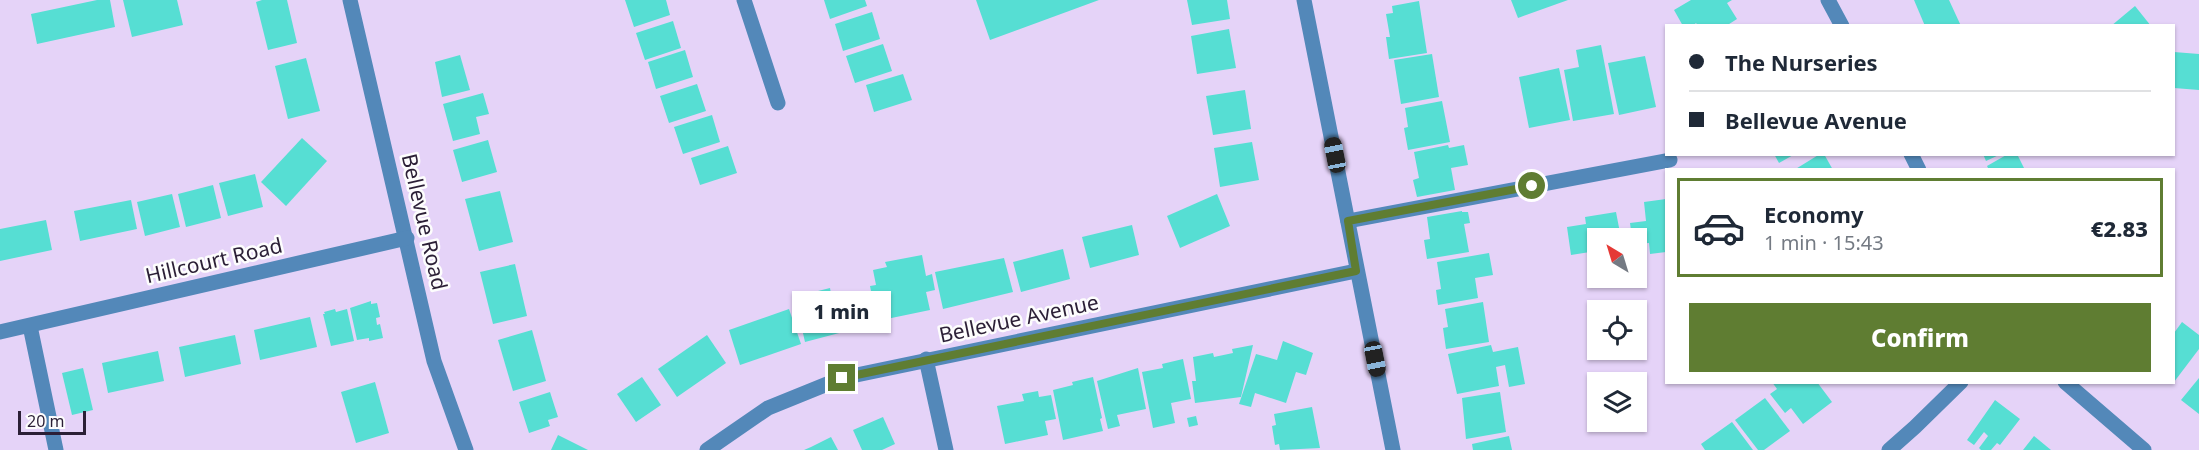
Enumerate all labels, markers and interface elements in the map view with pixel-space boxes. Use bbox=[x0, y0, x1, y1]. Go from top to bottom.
text: The Nurseries bbox=[1725, 47, 1878, 77]
text: Bellevue Avenue bbox=[1725, 105, 1907, 135]
car bbox=[1323, 136, 1347, 174]
street label: Bellevue Road bbox=[396, 151, 454, 293]
route start bbox=[1518, 172, 1545, 199]
text: Economy bbox=[1764, 199, 1863, 229]
icon: car bbox=[1692, 201, 1746, 255]
text: €2.83 bbox=[2091, 213, 2148, 243]
north arrow bbox=[1587, 228, 1647, 288]
map controls bbox=[1587, 228, 1647, 432]
text: 1 min · 15:43 bbox=[1764, 229, 1884, 256]
street label: Hillcourt Road bbox=[143, 231, 285, 289]
street label: Bellevue Avenue bbox=[936, 287, 1101, 349]
callout: 1 min bbox=[792, 291, 892, 333]
text: 1 min bbox=[814, 298, 869, 325]
button: locate bbox=[1587, 300, 1647, 360]
button: Confirm bbox=[1689, 303, 2151, 372]
car bbox=[1363, 340, 1387, 378]
route end bbox=[828, 364, 855, 391]
button: layers bbox=[1587, 372, 1647, 432]
scale bar bbox=[18, 408, 86, 436]
text: 20 m bbox=[27, 410, 64, 432]

